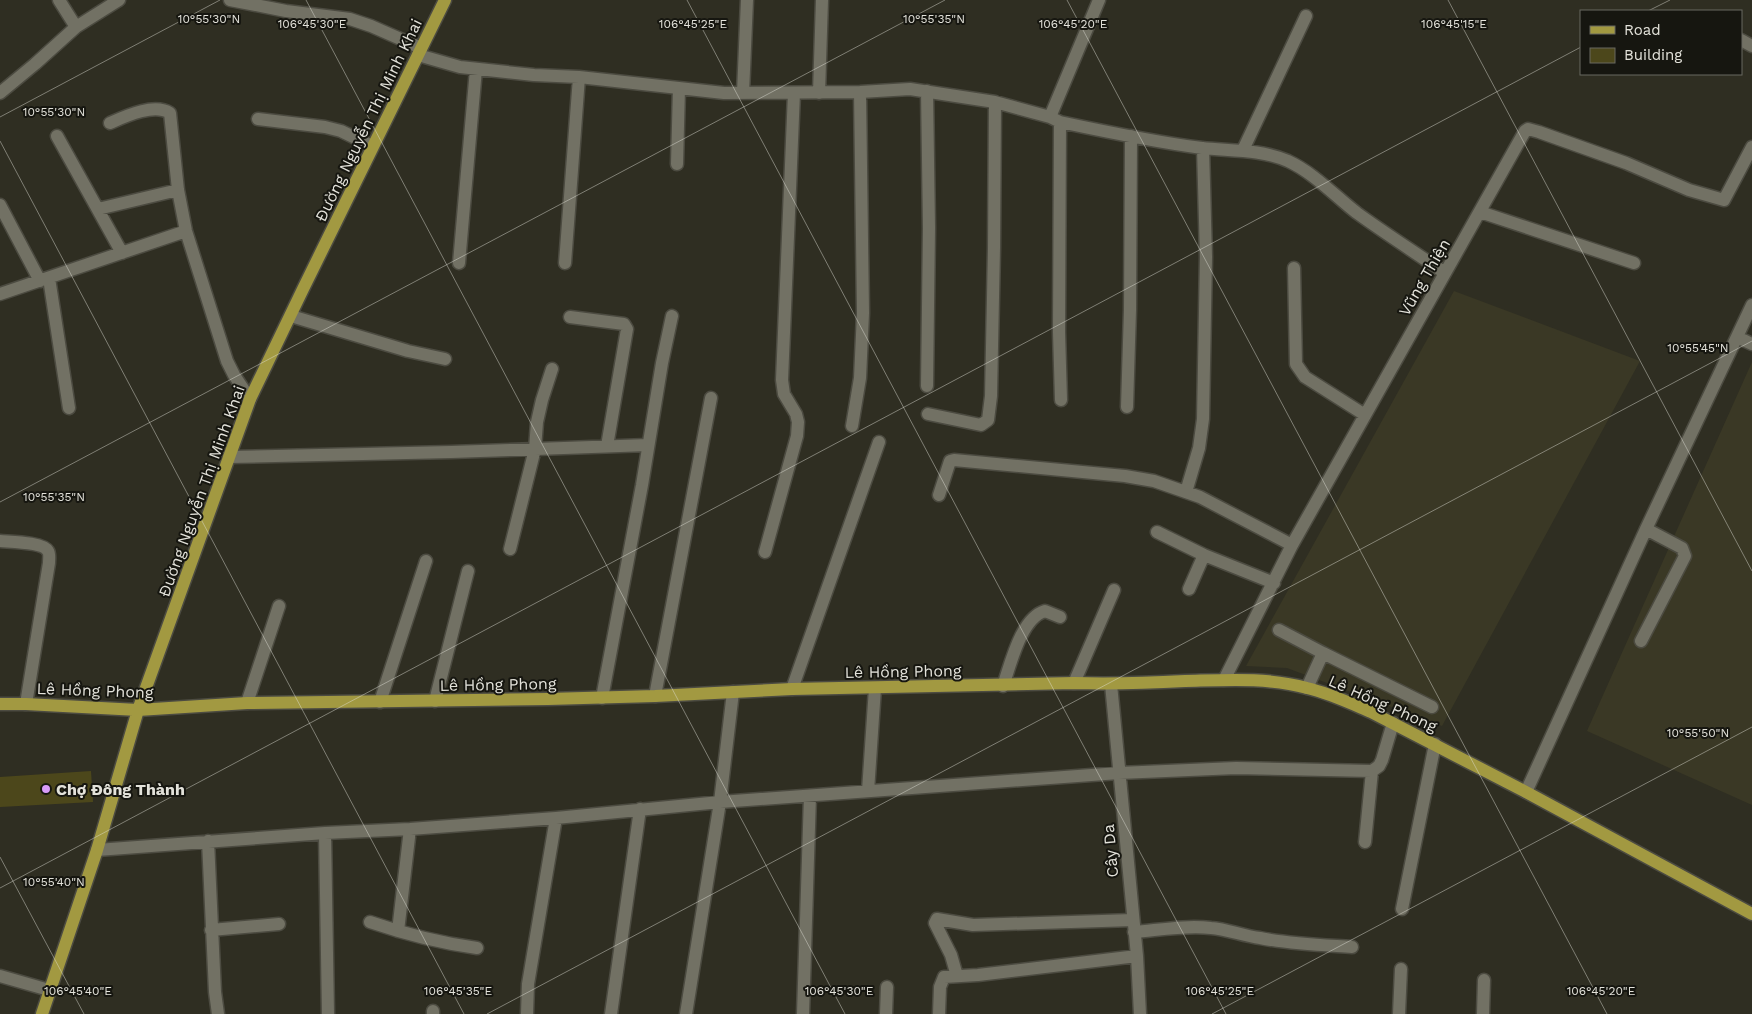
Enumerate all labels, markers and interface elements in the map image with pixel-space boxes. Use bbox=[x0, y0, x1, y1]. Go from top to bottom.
legend bbox=[1580, 10, 1742, 75]
text: 10°55'30"N bbox=[178, 12, 240, 26]
text: 10°55'35"N bbox=[903, 12, 965, 26]
street label: Đường Nguyễn Thị Minh Khai bbox=[311, 16, 426, 225]
text: 106°45'30"E bbox=[278, 17, 347, 31]
text: 106°45'25"E bbox=[659, 17, 727, 31]
text: 106°45'20"E bbox=[1039, 17, 1108, 31]
text: 106°45'15"E bbox=[1421, 17, 1487, 31]
text: Road bbox=[1624, 21, 1661, 39]
text: Building bbox=[1624, 46, 1682, 64]
text: 10°55'30"N bbox=[23, 105, 85, 119]
street label: Vũng Thiện bbox=[1395, 235, 1454, 319]
text: 10°55'45"N bbox=[1667, 341, 1729, 355]
street label: Đường Nguyễn Thị Minh Khai bbox=[154, 383, 249, 599]
text: 10°55'35"N bbox=[23, 490, 85, 504]
street label: Lê Hồng Phong bbox=[844, 661, 962, 682]
street label: Lê Hồng Phong bbox=[1326, 671, 1440, 736]
street label: Lê Hồng Phong bbox=[439, 674, 557, 695]
street label: Lê Hồng Phong bbox=[36, 679, 154, 702]
text: 10°55'50"N bbox=[1667, 726, 1729, 740]
place label: Chợ Đông Thành bbox=[56, 780, 185, 799]
marker: Chợ Đông Thành bbox=[40, 783, 52, 795]
street label: Cây Da bbox=[1099, 823, 1122, 878]
text: 10°55'40"N bbox=[23, 875, 85, 889]
text: 106°45'40"E bbox=[44, 984, 112, 998]
text: 106°45'35"E bbox=[424, 984, 492, 998]
text: 106°45'30"E bbox=[805, 984, 874, 998]
text: 106°45'25"E bbox=[1186, 984, 1254, 998]
text: 106°45'20"E bbox=[1567, 984, 1636, 998]

